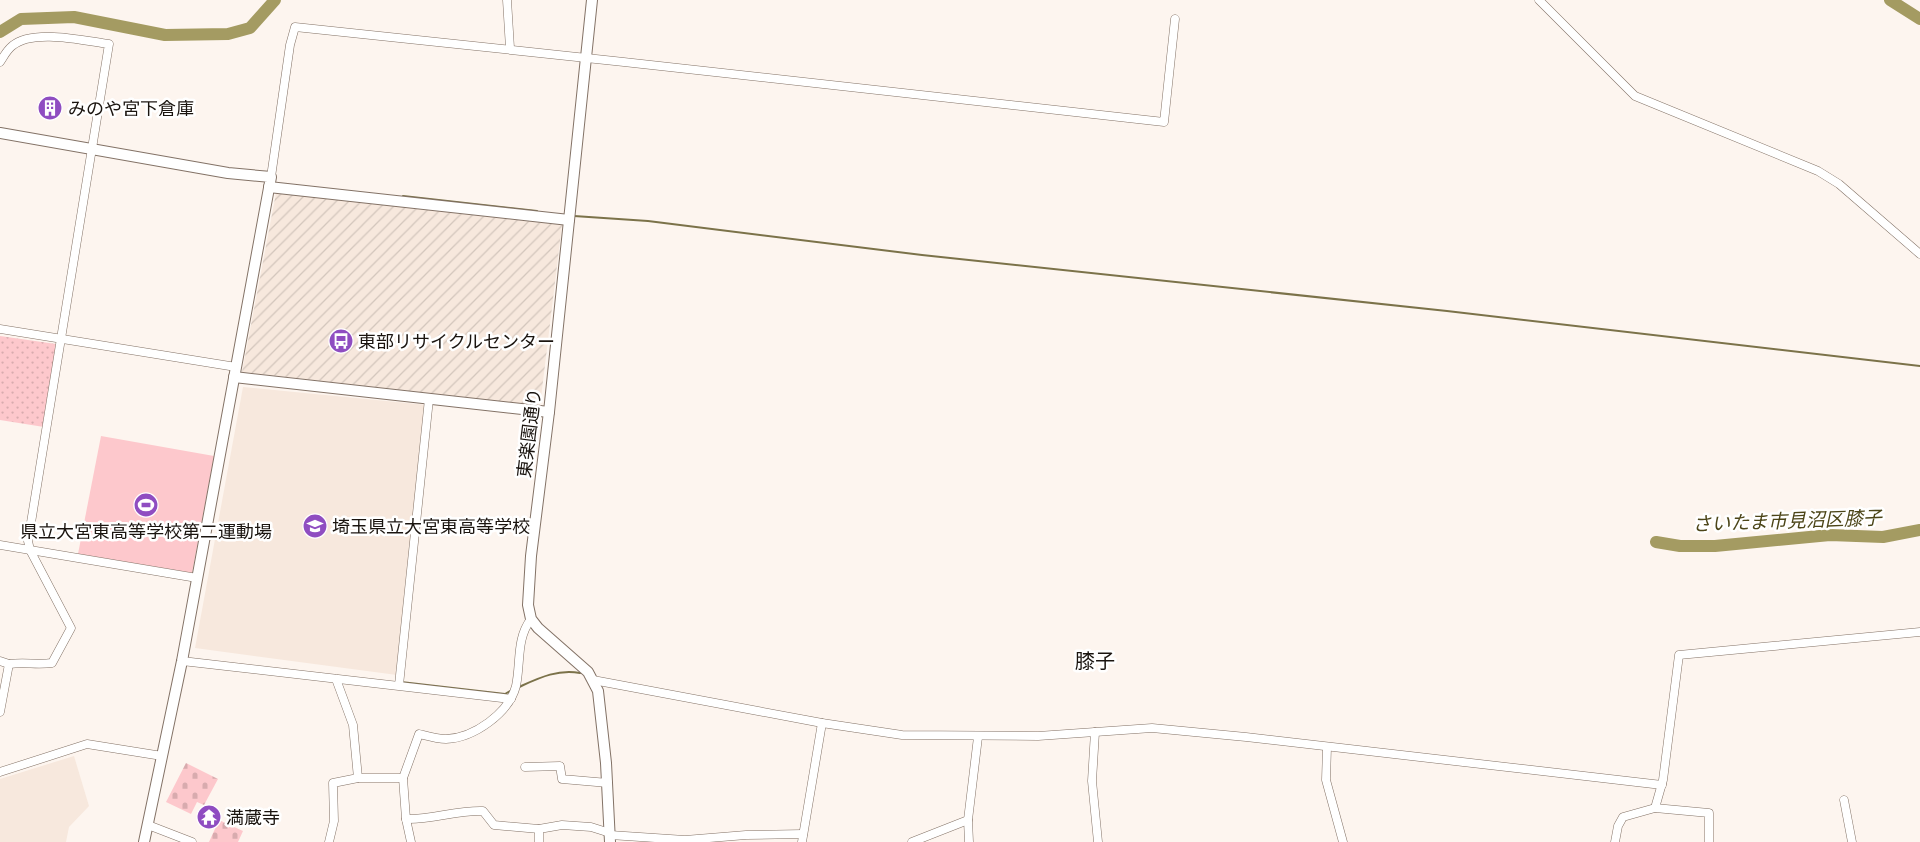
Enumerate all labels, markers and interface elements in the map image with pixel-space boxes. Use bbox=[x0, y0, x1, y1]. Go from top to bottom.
building icon: みのや宮下倉庫 bbox=[37, 95, 63, 121]
place label: みのや宮下倉庫 bbox=[68, 98, 194, 119]
bus stop icon: 東部リサイクルセンター bbox=[328, 328, 354, 354]
place label: 東部リサイクルセンター bbox=[358, 331, 555, 352]
street label: 東楽園通り bbox=[513, 387, 545, 479]
sports icon: 県立大宮東高等学校第二運動場 bbox=[133, 492, 159, 518]
water label: さいたま市見沼区膝子 bbox=[1692, 506, 1884, 536]
school or university icon: 埼玉県立大宮東高等学校 bbox=[302, 513, 328, 539]
place label: 埼玉県立大宮東高等学校 bbox=[332, 516, 530, 537]
place label: 県立大宮東高等学校第二運動場 bbox=[20, 521, 272, 542]
district label: 膝子 bbox=[1075, 649, 1115, 673]
temple icon: 満蔵寺 bbox=[196, 804, 222, 830]
place label: 満蔵寺 bbox=[226, 807, 280, 828]

